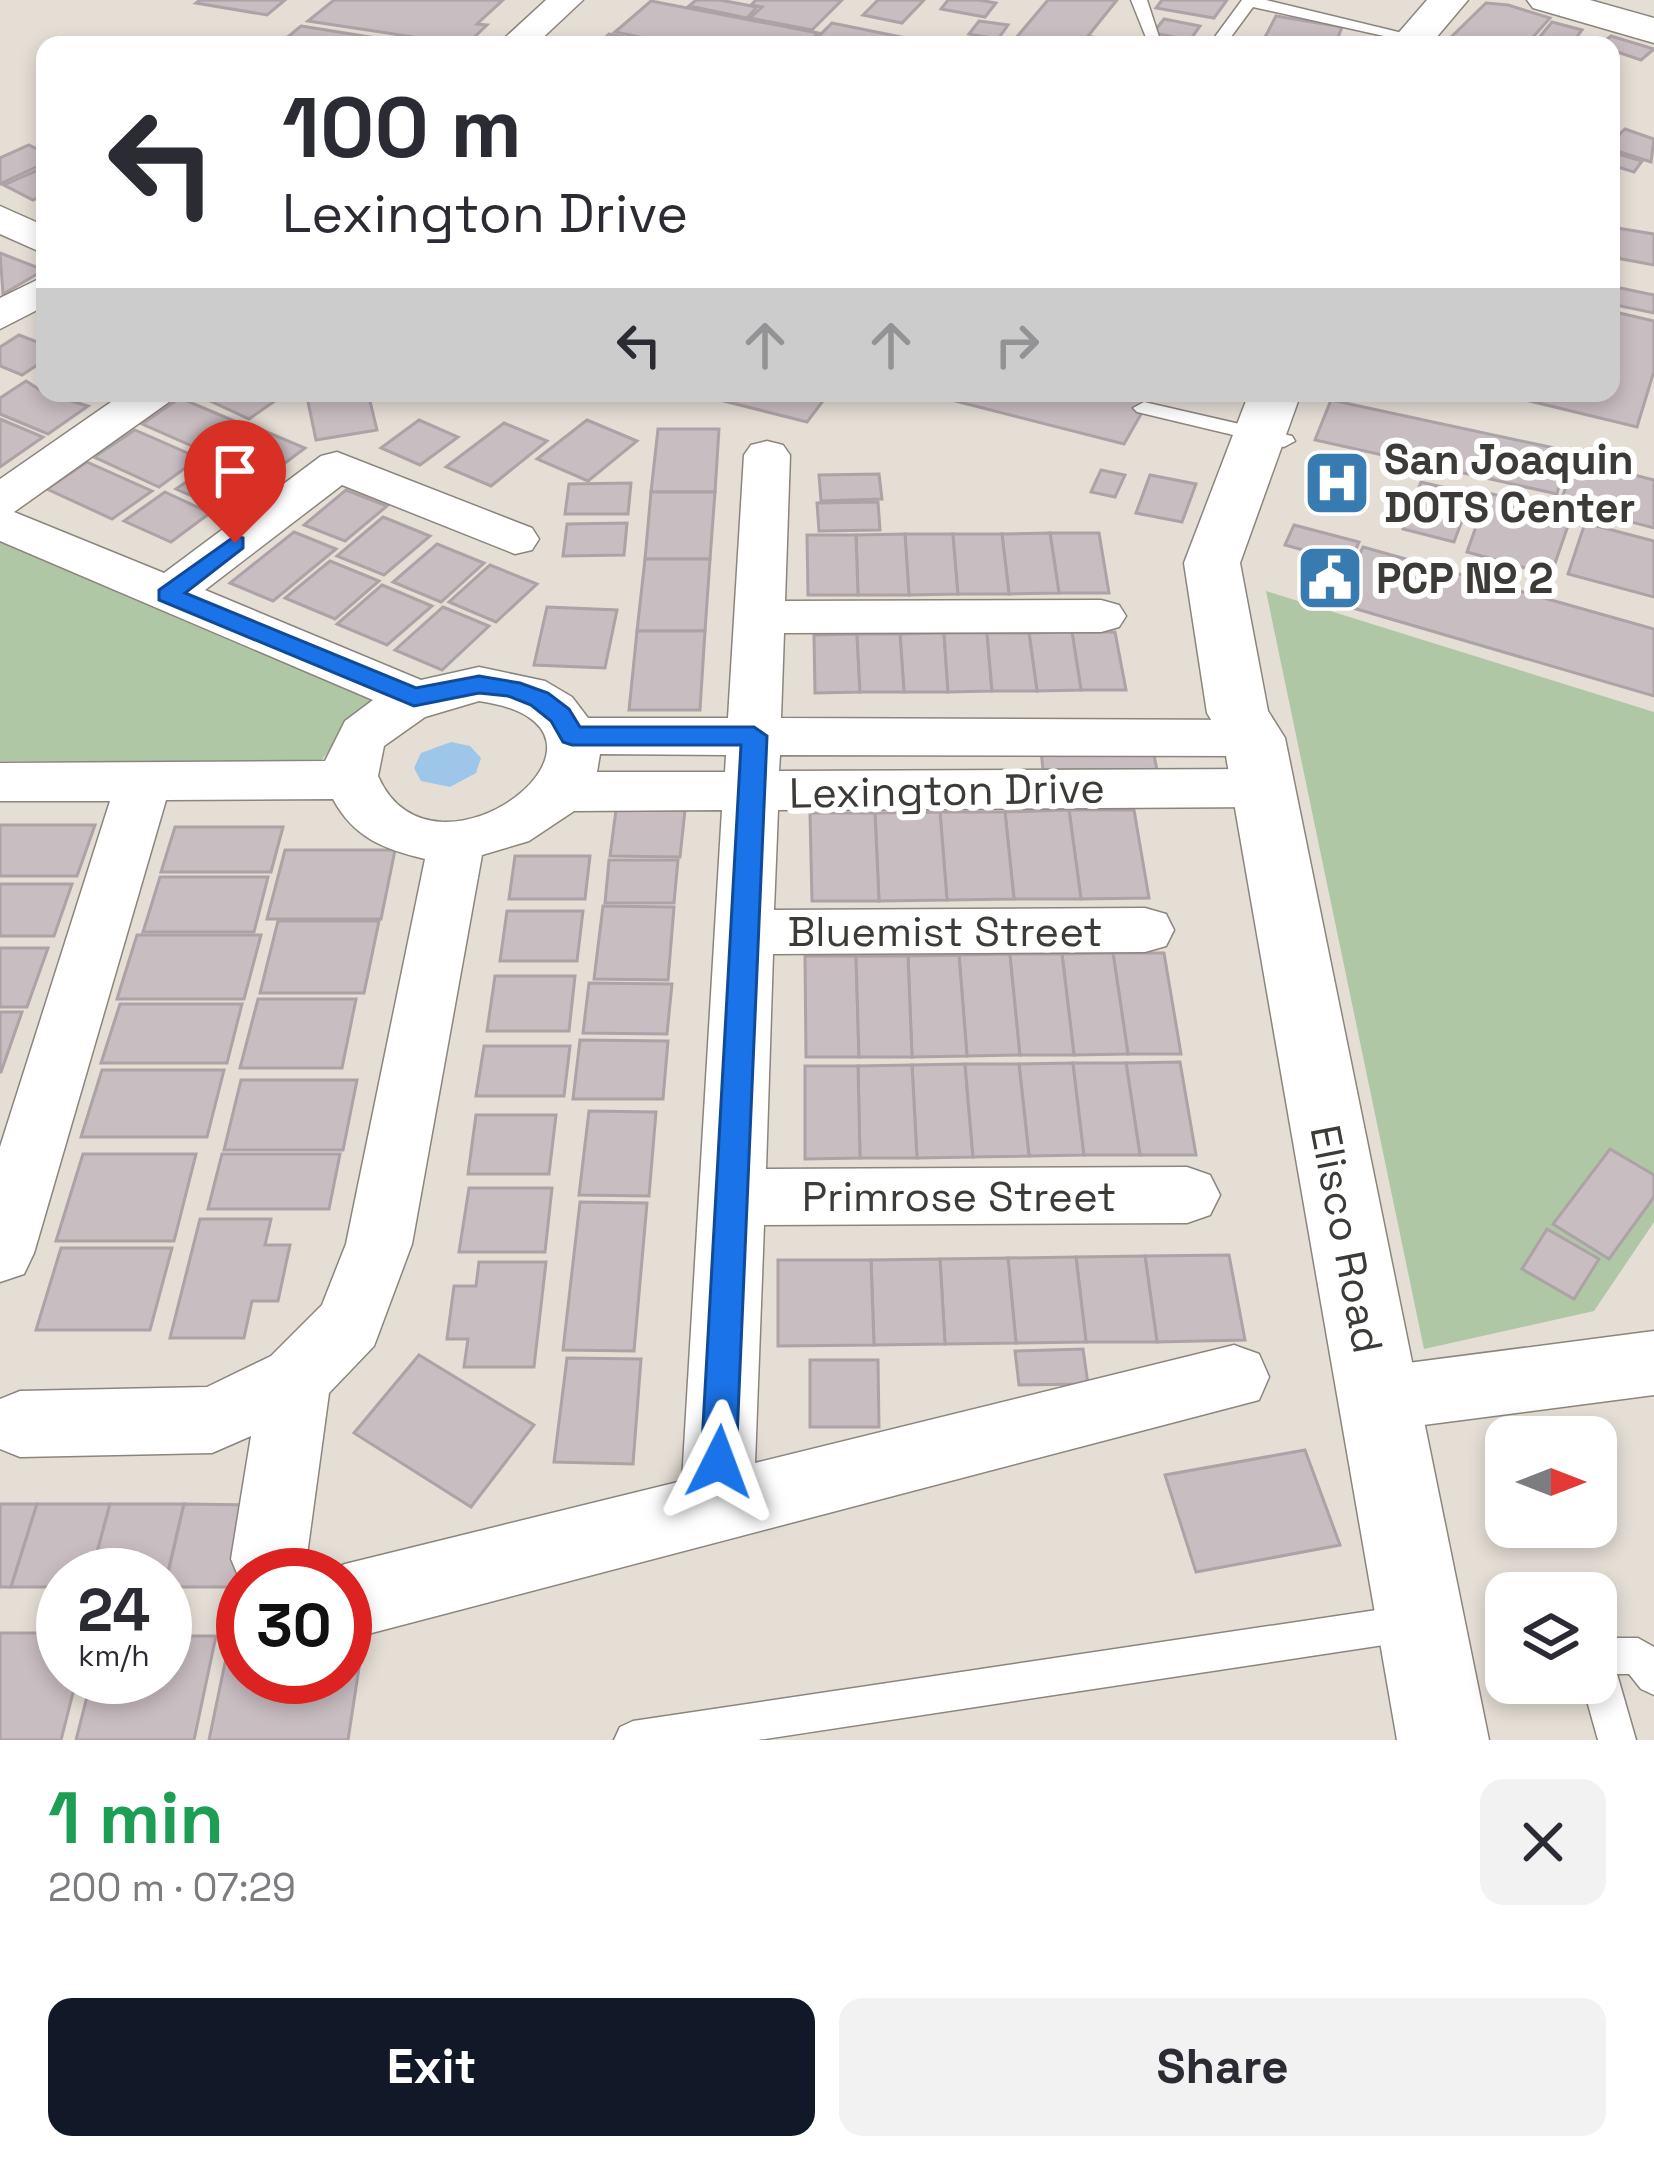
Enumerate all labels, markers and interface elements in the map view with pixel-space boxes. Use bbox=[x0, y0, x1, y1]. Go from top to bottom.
text: 100 m bbox=[282, 74, 522, 182]
icon: left bbox=[84, 84, 240, 240]
text: Lexington Drive bbox=[282, 179, 688, 248]
icon: left bbox=[606, 312, 672, 378]
icon: ahead bbox=[732, 312, 798, 378]
icon: ahead bbox=[858, 312, 924, 378]
icon: right bbox=[984, 312, 1050, 378]
pin bbox=[184, 420, 286, 543]
place label: San Joaquin DOTS Center bbox=[1384, 433, 1635, 534]
icon: arrive bbox=[202, 438, 268, 504]
hospital icon: San Joaquin DOTS Center bbox=[1302, 448, 1372, 518]
public building icon: PCP № 2 bbox=[1295, 543, 1365, 613]
place label: PCP № 2 bbox=[1376, 552, 1554, 605]
street label: Lexington Drive bbox=[789, 761, 1105, 820]
street label: Bluemist Street bbox=[787, 905, 1103, 958]
street label: Elisco Road bbox=[1298, 1120, 1395, 1358]
street label: Primrose Street bbox=[802, 1170, 1116, 1223]
position arrow bbox=[656, 1399, 782, 1525]
north arrow bbox=[1485, 1416, 1617, 1548]
map controls bbox=[1485, 1416, 1617, 1704]
speed limit sign: 30 bbox=[216, 1548, 372, 1704]
text: 24 bbox=[78, 1572, 150, 1649]
button: layers bbox=[1485, 1572, 1617, 1704]
text: km/h bbox=[78, 1636, 150, 1675]
text: 1 min bbox=[48, 1772, 224, 1864]
button: close bbox=[1480, 1779, 1606, 1905]
text: 200 m · 07:29 bbox=[48, 1863, 296, 1912]
button: Exit bbox=[48, 1998, 815, 2136]
button: Share bbox=[839, 1998, 1606, 2136]

